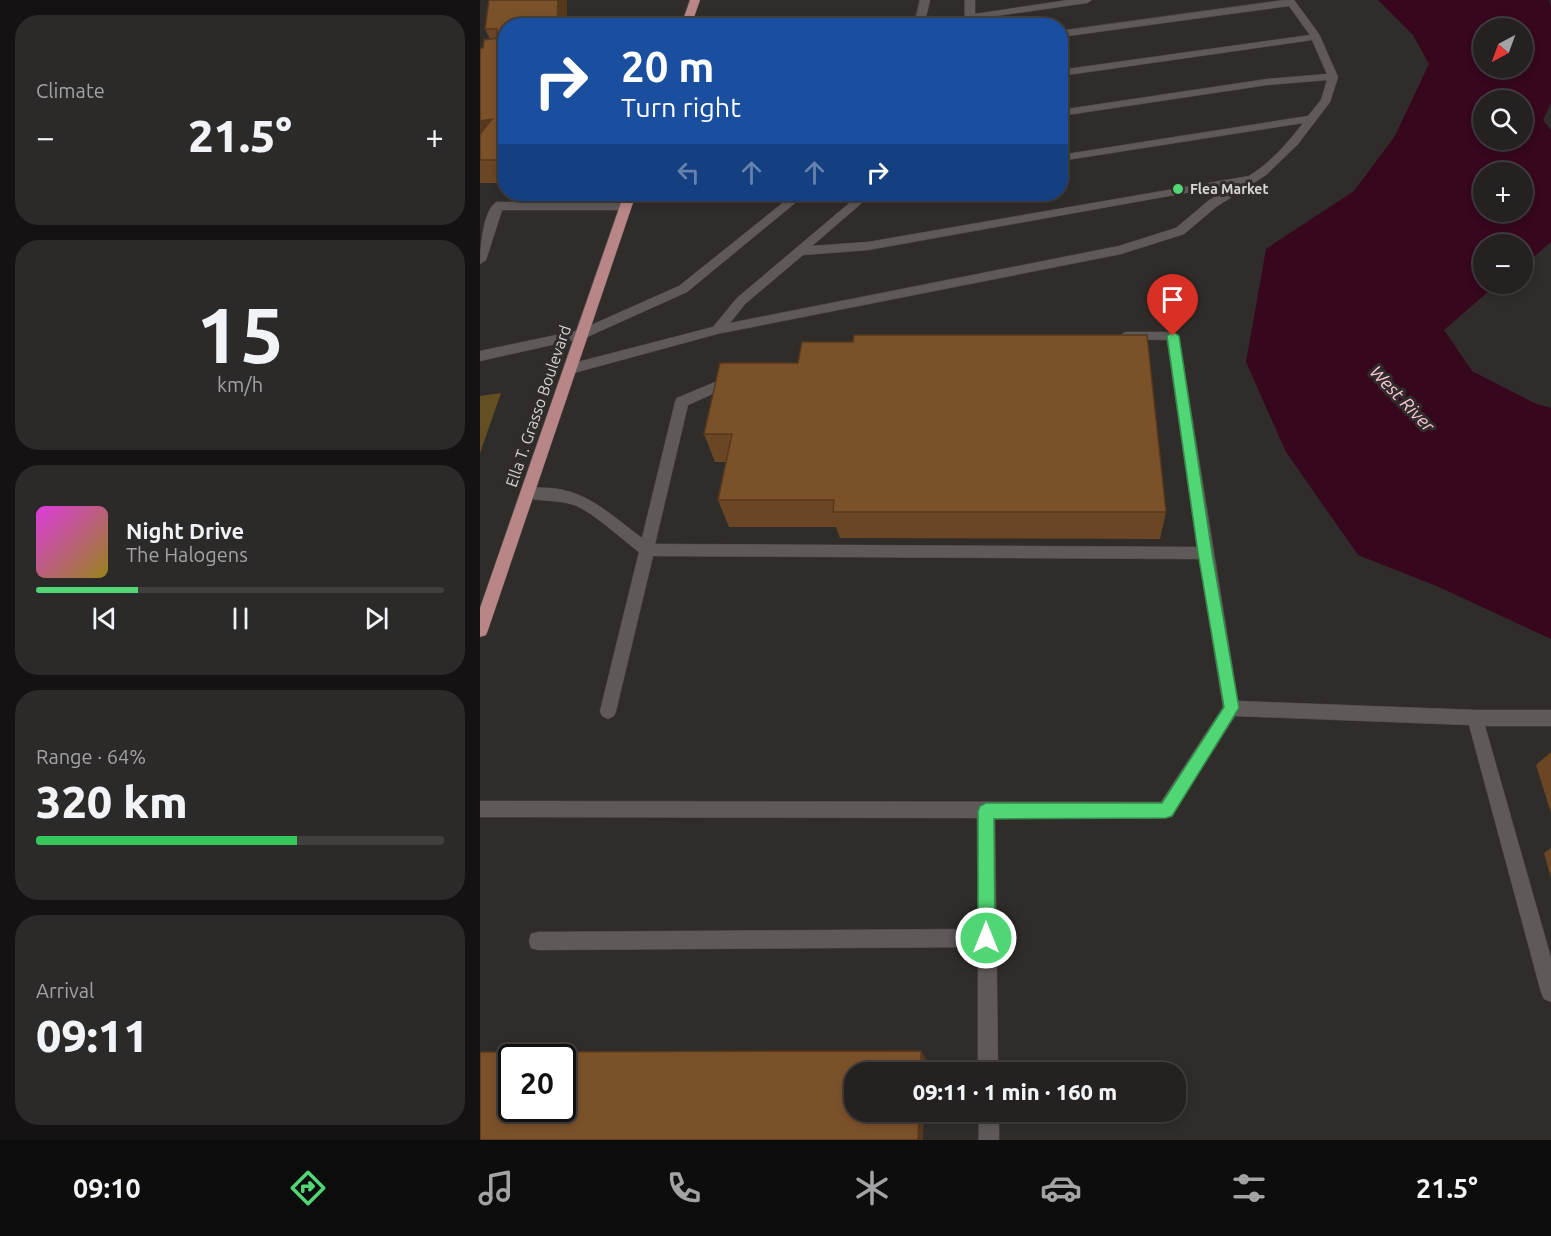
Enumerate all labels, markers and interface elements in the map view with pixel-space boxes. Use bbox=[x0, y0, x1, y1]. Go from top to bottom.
north arrow bbox=[1473, 18, 1533, 78]
map controls bbox=[1473, 18, 1533, 294]
icon: right bbox=[522, 42, 600, 120]
text: 20 m bbox=[621, 43, 715, 90]
text: Climate bbox=[36, 79, 105, 102]
button: search bbox=[1473, 90, 1533, 150]
text: Turn right bbox=[621, 92, 741, 122]
text: 21.5° bbox=[188, 110, 292, 161]
text: − bbox=[36, 118, 55, 155]
text: + bbox=[425, 118, 444, 155]
icon: left bbox=[672, 156, 705, 189]
icon: ahead bbox=[735, 156, 768, 189]
icon: ahead bbox=[798, 156, 831, 189]
icon: right bbox=[861, 156, 894, 189]
button: + bbox=[1473, 162, 1533, 222]
place label: Flea Market bbox=[1190, 181, 1268, 197]
marker: Flea Market bbox=[1171, 182, 1185, 196]
button: − bbox=[1473, 234, 1533, 294]
pin bbox=[1147, 274, 1198, 336]
icon: arrive bbox=[1156, 283, 1189, 316]
text: 15 bbox=[196, 290, 284, 378]
street label: Ella T. Grasso Boulevard bbox=[502, 323, 574, 489]
water label: West River bbox=[1366, 361, 1440, 436]
text: km/h bbox=[217, 373, 263, 396]
text: Night Drive bbox=[126, 518, 244, 543]
text: The Halogens bbox=[126, 543, 248, 566]
icon: previous bbox=[88, 602, 121, 635]
icon: pause bbox=[224, 602, 257, 635]
icon: next bbox=[360, 602, 393, 635]
text: Range · 64% bbox=[36, 745, 146, 768]
text: 320 km bbox=[36, 776, 188, 827]
position arrow bbox=[954, 906, 1018, 970]
text: Arrival bbox=[36, 979, 94, 1002]
text: 09:11 bbox=[36, 1010, 149, 1061]
speed limit sign: 20 bbox=[498, 1044, 576, 1122]
text: 09:11 · 1 min · 160 m bbox=[913, 1079, 1117, 1104]
icon: directions bbox=[287, 1167, 329, 1209]
icon: music bbox=[475, 1167, 517, 1209]
icon: phone bbox=[663, 1167, 705, 1209]
icon: climate bbox=[851, 1167, 893, 1209]
icon: car bbox=[1040, 1167, 1082, 1209]
icon: filters bbox=[1228, 1167, 1270, 1209]
text: 09:10 bbox=[73, 1173, 141, 1203]
text: 21.5° bbox=[1416, 1173, 1478, 1203]

